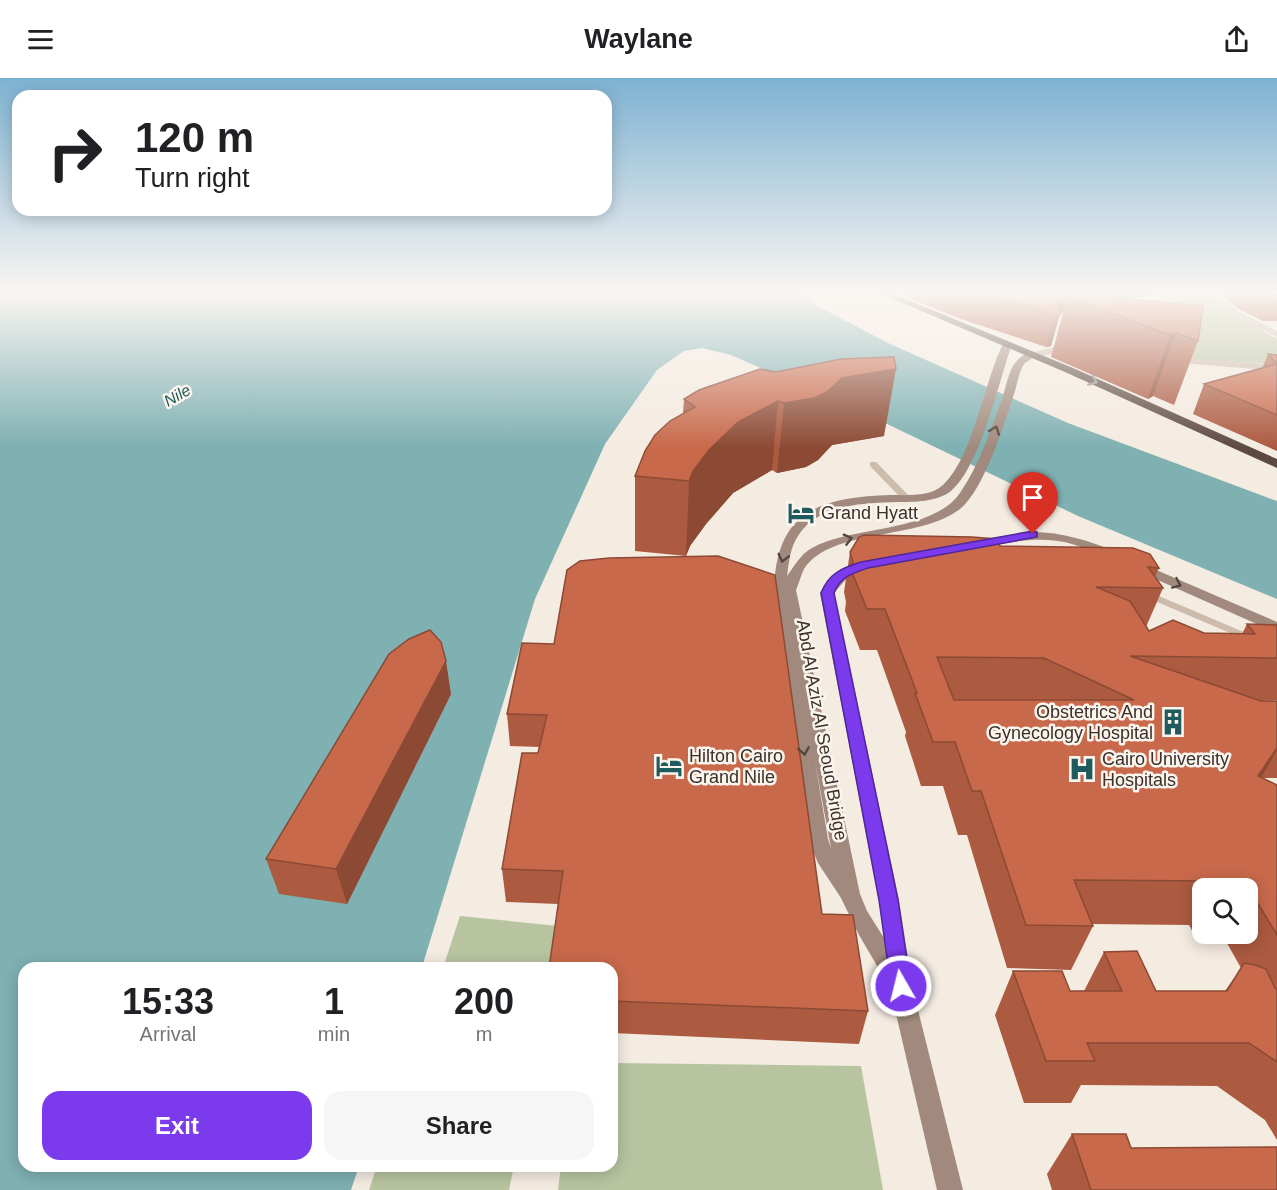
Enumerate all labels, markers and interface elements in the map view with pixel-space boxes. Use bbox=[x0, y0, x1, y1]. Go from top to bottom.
icon: menu bbox=[24, 23, 57, 56]
icon: share bbox=[1220, 23, 1253, 56]
text: Waylane bbox=[584, 24, 693, 54]
icon: right bbox=[36, 114, 114, 192]
text: 120 m bbox=[135, 114, 254, 161]
text: Turn right bbox=[135, 163, 250, 193]
one-way arrow bbox=[1086, 373, 1097, 385]
water label: Nile bbox=[161, 381, 194, 410]
one-way arrow bbox=[988, 425, 1000, 436]
pin bbox=[1007, 472, 1058, 534]
icon: arrive bbox=[1016, 481, 1049, 514]
hotel icon: Grand Hyatt bbox=[786, 498, 816, 528]
place label: Grand Hyatt bbox=[821, 503, 918, 523]
one-way arrow bbox=[843, 533, 853, 546]
one-way arrow bbox=[777, 553, 790, 563]
one-way arrow bbox=[1171, 577, 1182, 589]
street label: Abd Al Aziz Al Seoud Bridge bbox=[793, 618, 851, 842]
place label: Obstetrics And Gynecology Hospital bbox=[988, 702, 1153, 743]
building icon: Obstetrics And Gynecology Hospital bbox=[1158, 707, 1188, 737]
place label: Hilton Cairo Grand Nile bbox=[689, 746, 783, 787]
one-way arrow bbox=[797, 746, 810, 756]
place label: Cairo University Hospitals bbox=[1102, 749, 1229, 790]
hotel icon: Hilton Cairo Grand Nile bbox=[654, 751, 684, 781]
hospital icon: Cairo University Hospitals bbox=[1067, 754, 1097, 784]
map controls bbox=[1192, 878, 1258, 944]
button: search bbox=[1192, 878, 1258, 944]
position arrow bbox=[869, 954, 933, 1018]
text: 15:33 bbox=[122, 981, 214, 1022]
text: 1 bbox=[324, 981, 344, 1022]
text: 200 bbox=[454, 981, 514, 1022]
text: Arrival bbox=[140, 1023, 196, 1045]
text: min bbox=[318, 1023, 350, 1045]
text: m bbox=[476, 1023, 492, 1045]
button: Exit bbox=[42, 1091, 312, 1160]
button: Share bbox=[324, 1091, 594, 1160]

